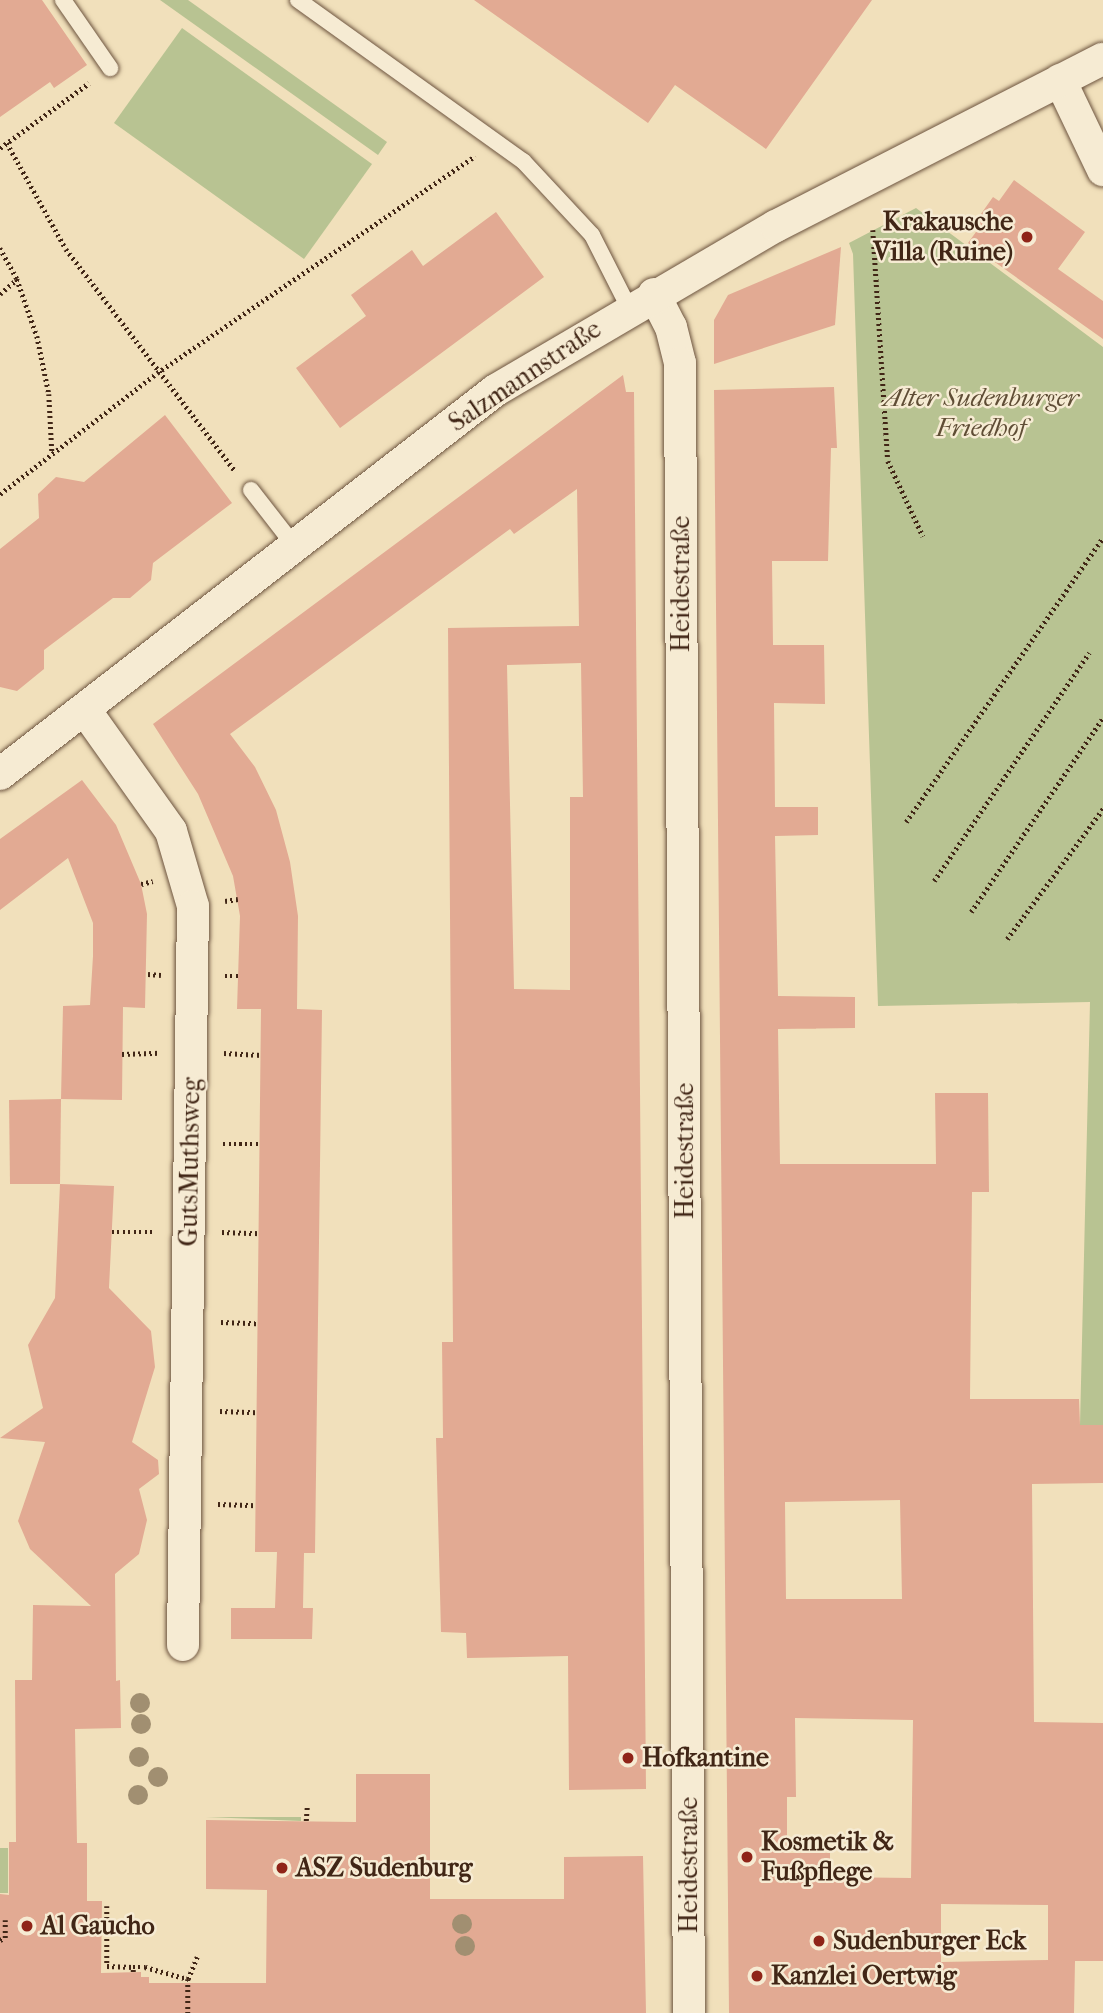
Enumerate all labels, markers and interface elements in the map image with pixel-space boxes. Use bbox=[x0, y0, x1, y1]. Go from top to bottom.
place label: Krakausche Villa (Ruine) bbox=[873, 206, 1013, 268]
marker: Krakausche Villa (Ruine) bbox=[1019, 229, 1035, 245]
street label: Salzmannstraße bbox=[443, 314, 607, 438]
park label: Alter Sudenburger Friedhof bbox=[883, 382, 1079, 444]
street label: Heidestraße bbox=[665, 516, 697, 652]
street label: GutsMuthsweg bbox=[173, 1077, 207, 1247]
street label: Heidestraße bbox=[669, 1083, 701, 1219]
place label: Hofkantine bbox=[642, 1742, 769, 1774]
marker: Hofkantine bbox=[620, 1750, 636, 1766]
street label: Heidestraße bbox=[673, 1797, 705, 1933]
place label: Kosmetik & Fußpflege bbox=[761, 1826, 894, 1888]
marker: Kosmetik & Fußpflege bbox=[739, 1849, 755, 1865]
place label: ASZ Sudenburg bbox=[296, 1852, 472, 1884]
marker: ASZ Sudenburg bbox=[274, 1860, 290, 1876]
place label: Al Gaucho bbox=[41, 1910, 155, 1942]
marker: Al Gaucho bbox=[19, 1918, 35, 1934]
place label: Sudenburger Eck bbox=[833, 1925, 1026, 1957]
marker: Sudenburger Eck bbox=[811, 1933, 827, 1949]
place label: Kanzlei Oertwig bbox=[771, 1960, 957, 1992]
marker: Kanzlei Oertwig bbox=[749, 1968, 765, 1984]

